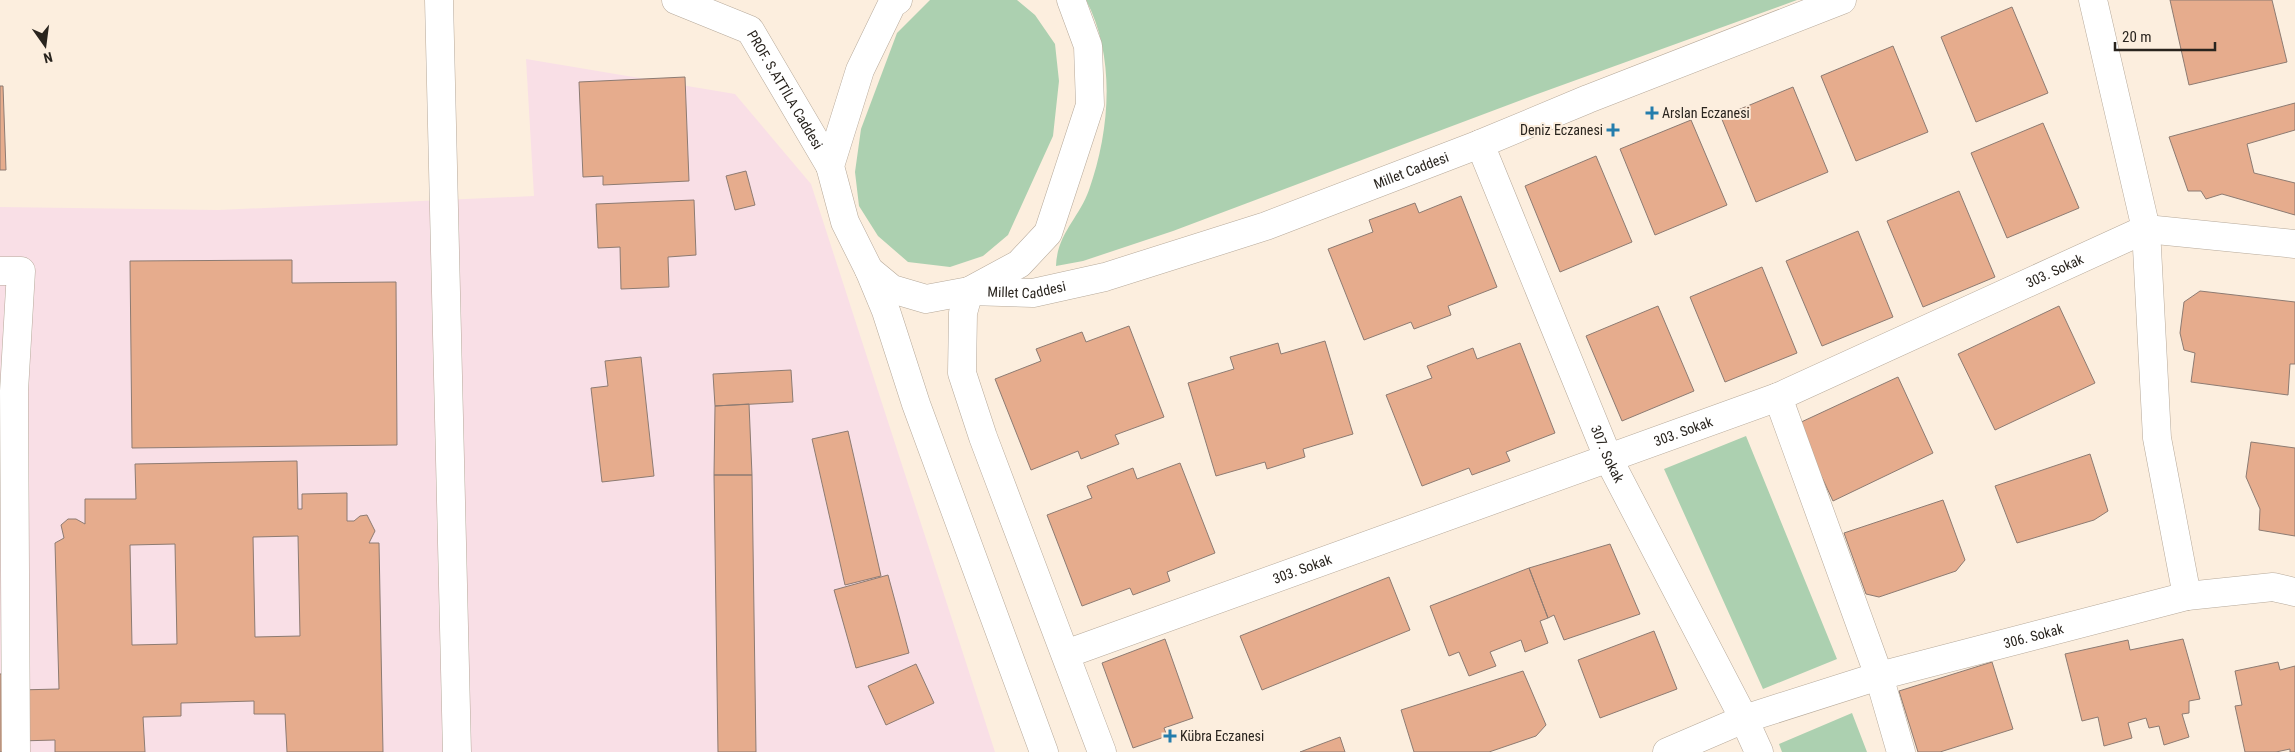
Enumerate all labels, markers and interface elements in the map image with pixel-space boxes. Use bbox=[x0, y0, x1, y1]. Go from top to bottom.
north arrow bbox=[20, 20, 70, 70]
scale bar bbox=[2115, 20, 2215, 52]
street label: PROF. S.ATTİLA Caddesi bbox=[744, 27, 826, 152]
text: 20 m bbox=[2122, 28, 2152, 46]
text: N bbox=[42, 49, 54, 66]
place label: Arslan Eczanesi bbox=[1662, 105, 1750, 121]
marker: Arslan Eczanesi bbox=[1646, 107, 1658, 119]
place label: Deniz Eczanesi bbox=[1520, 122, 1603, 138]
marker: Deniz Eczanesi bbox=[1607, 124, 1619, 136]
street label: Millet Caddesi bbox=[1371, 149, 1451, 192]
street label: 303. Sokak bbox=[2023, 250, 2086, 291]
street label: Millet Caddesi bbox=[987, 278, 1067, 301]
street label: 303. Sokak bbox=[1651, 413, 1715, 449]
street label: 307. Sokak bbox=[1588, 423, 1628, 486]
street label: 303. Sokak bbox=[1271, 551, 1334, 587]
street label: 306. Sokak bbox=[2002, 620, 2066, 651]
place label: Kübra Eczanesi bbox=[1180, 728, 1264, 744]
marker: Kübra Eczanesi bbox=[1164, 730, 1176, 742]

